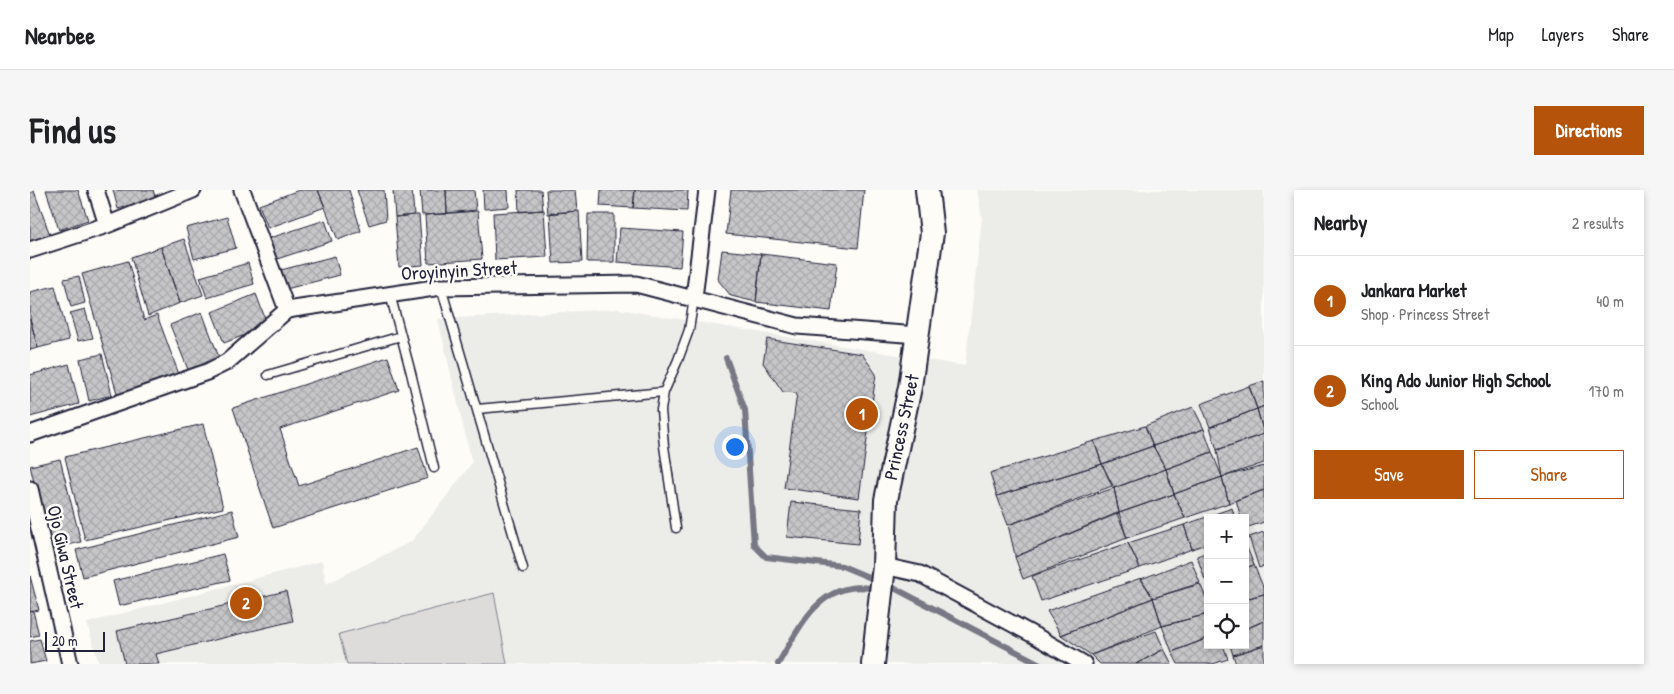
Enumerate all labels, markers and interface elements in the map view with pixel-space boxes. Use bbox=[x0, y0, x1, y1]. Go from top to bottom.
text: Nearbee bbox=[25, 19, 95, 51]
text: Map bbox=[1488, 22, 1514, 47]
text: Layers bbox=[1542, 22, 1584, 47]
text: Share bbox=[1612, 22, 1649, 47]
button: Directions bbox=[1534, 106, 1644, 155]
text: Find us bbox=[30, 107, 116, 154]
text: Nearby bbox=[1314, 208, 1367, 237]
text: 2 results bbox=[1572, 212, 1624, 234]
street label: Oroyinyin Street bbox=[400, 254, 518, 286]
text: Jankara Market bbox=[1361, 277, 1467, 303]
text: 1 bbox=[1327, 290, 1333, 312]
text: 40 m bbox=[1596, 290, 1624, 312]
text: Shop · Princess Street bbox=[1361, 303, 1489, 325]
text: King Ado Junior High School bbox=[1361, 367, 1551, 393]
street label: Princess Street bbox=[877, 371, 925, 482]
text: 2 bbox=[1326, 380, 1334, 402]
text: 170 m bbox=[1589, 380, 1624, 402]
text: School bbox=[1361, 393, 1398, 415]
pin: 1 bbox=[846, 395, 878, 433]
your location bbox=[722, 434, 748, 460]
button: Save bbox=[1314, 450, 1464, 499]
button: Share bbox=[1474, 450, 1624, 499]
street label: Ojo Giwa Street bbox=[41, 503, 91, 612]
map controls bbox=[1204, 514, 1249, 649]
button: + bbox=[1204, 514, 1249, 559]
button: − bbox=[1204, 559, 1249, 604]
pin: 2 bbox=[230, 584, 262, 622]
button: locate bbox=[1204, 604, 1249, 649]
scale bar bbox=[45, 629, 105, 652]
text: 20 m bbox=[52, 631, 78, 650]

